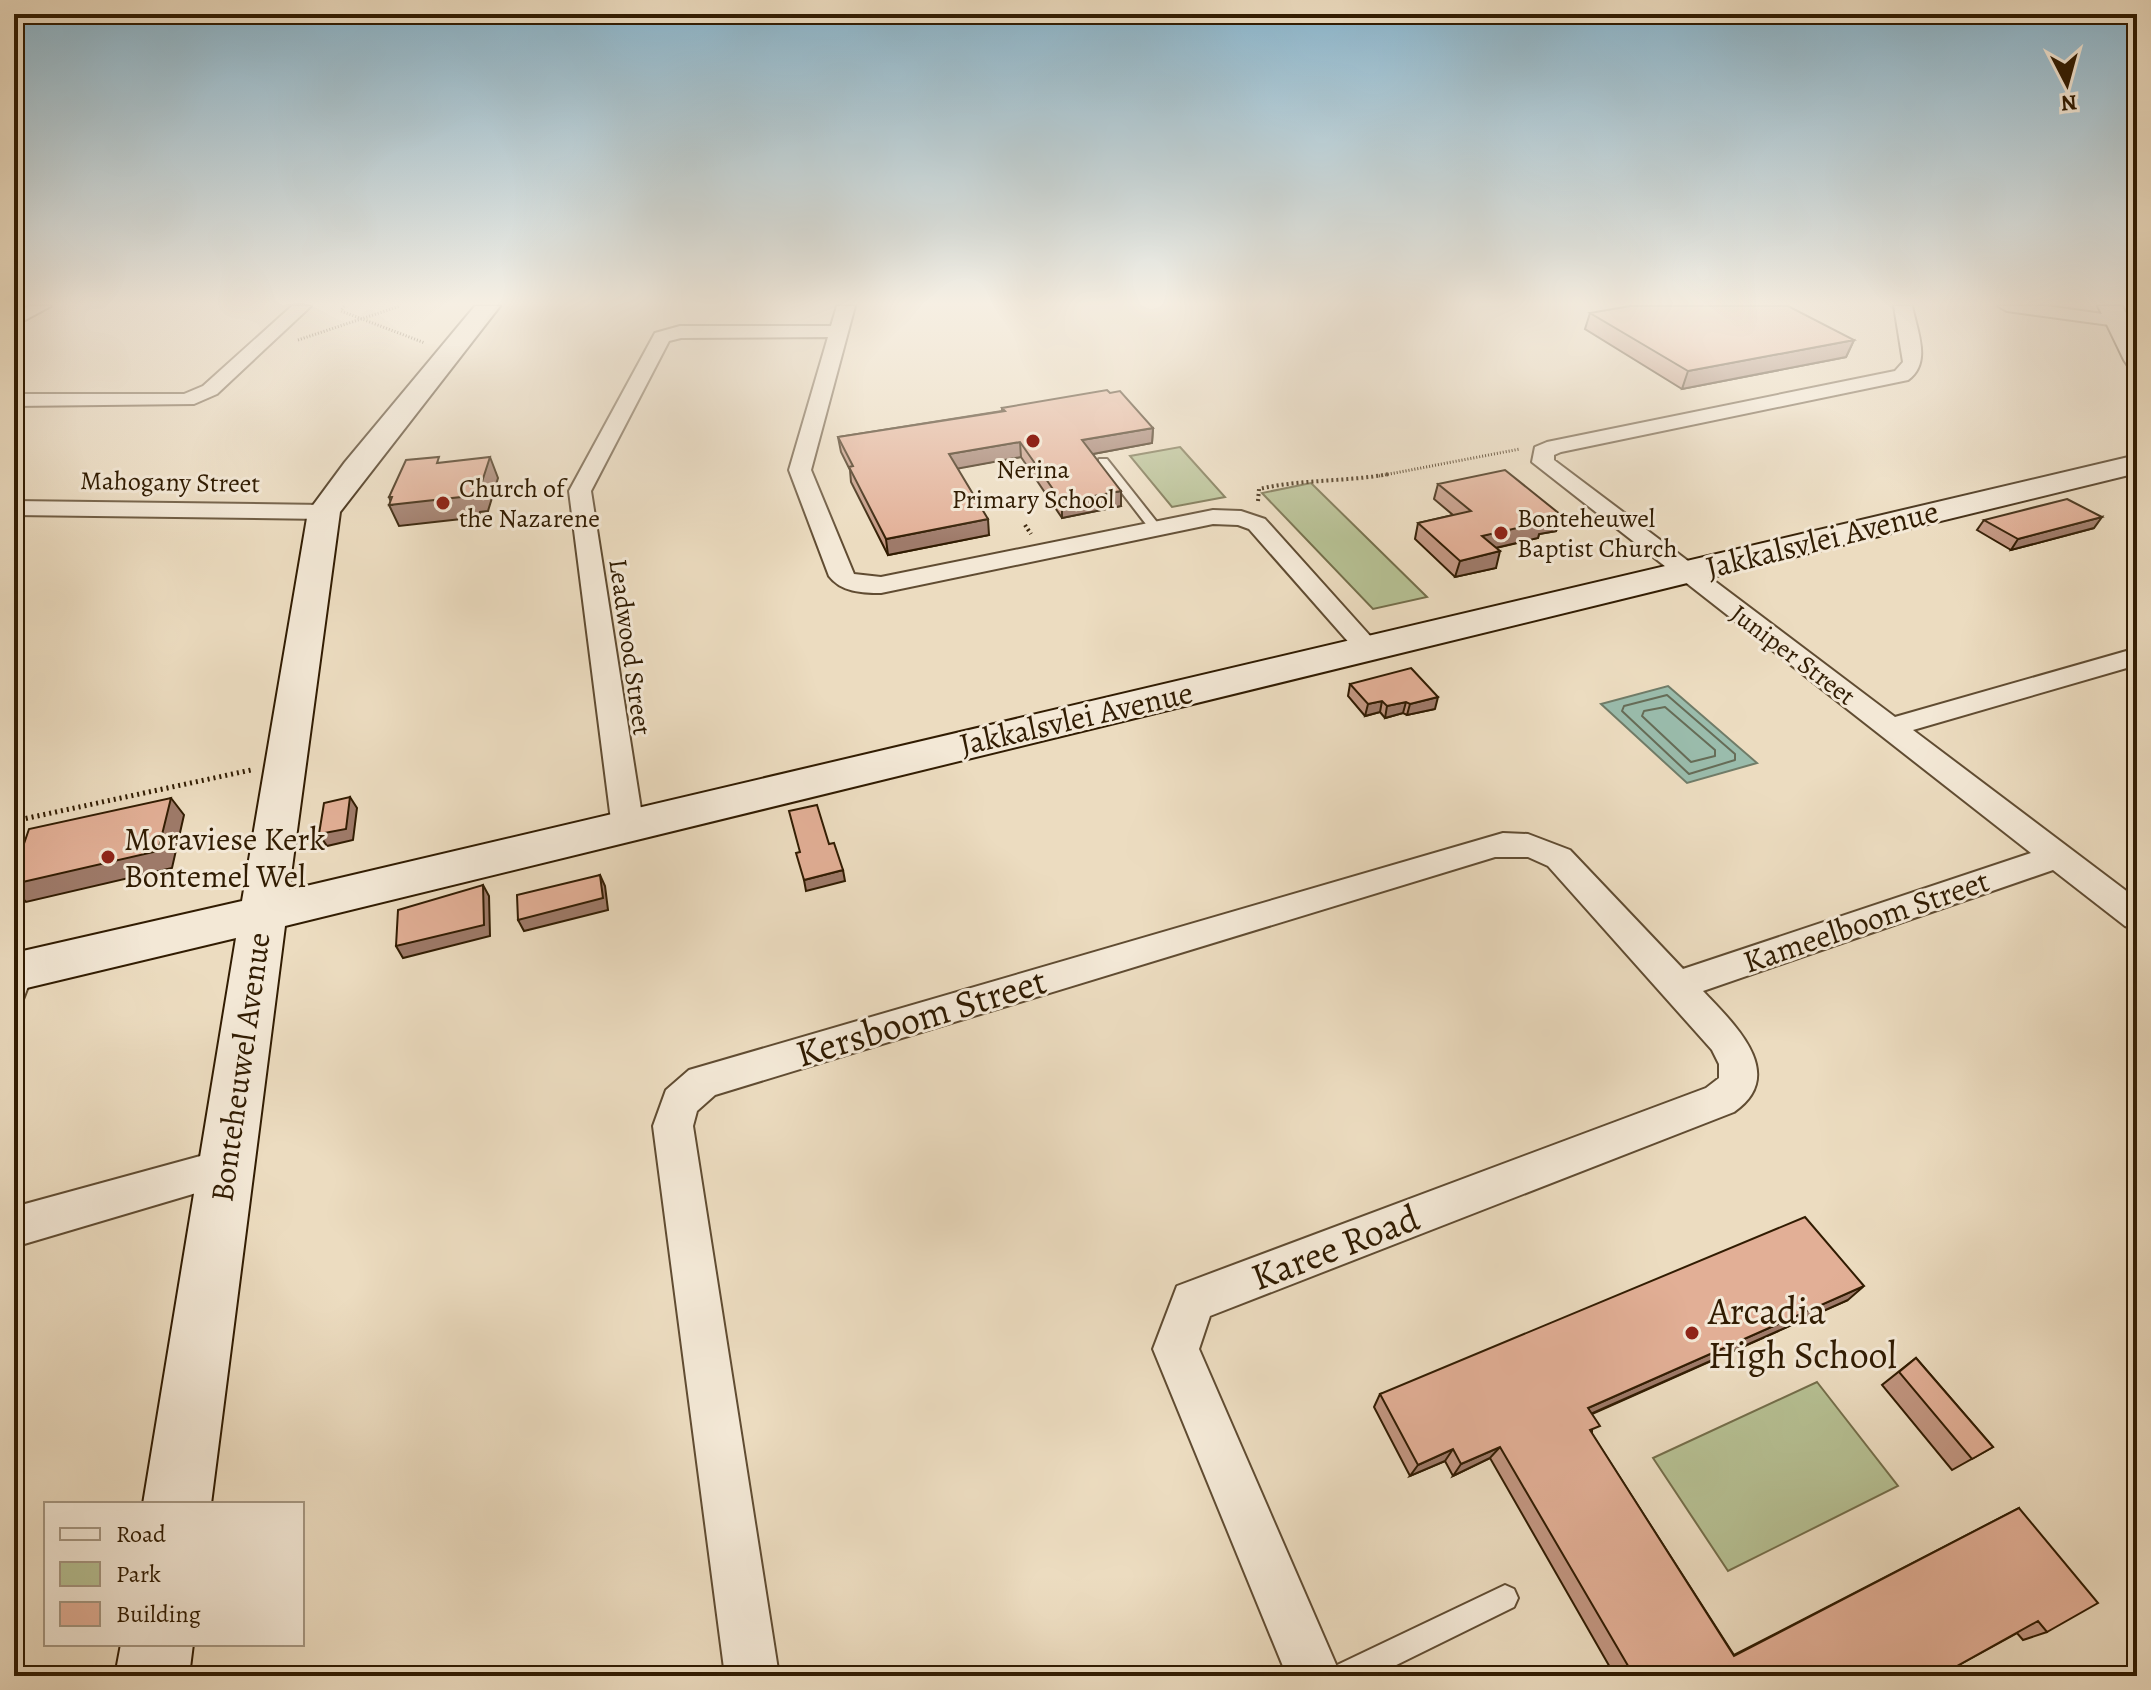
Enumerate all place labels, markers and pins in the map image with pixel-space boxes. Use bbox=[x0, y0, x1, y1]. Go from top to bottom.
marker: Nerina Primary School bbox=[1024, 432, 1042, 450]
place label: Nerina Primary School bbox=[952, 452, 1114, 517]
place label: Church of the Nazarene bbox=[459, 471, 600, 536]
marker: Church of the Nazarene bbox=[434, 494, 452, 512]
place label: Bonteheuwel Baptist Church bbox=[1517, 501, 1677, 566]
marker: Bonteheuwel Baptist Church bbox=[1492, 524, 1510, 542]
place label: Moraviese Kerk Bontemel Wel bbox=[124, 817, 326, 898]
marker: Moraviese Kerk Bontemel Wel bbox=[99, 848, 117, 866]
place label: Arcadia High School bbox=[1707, 1285, 1897, 1381]
marker: Arcadia High School bbox=[1683, 1324, 1701, 1342]

